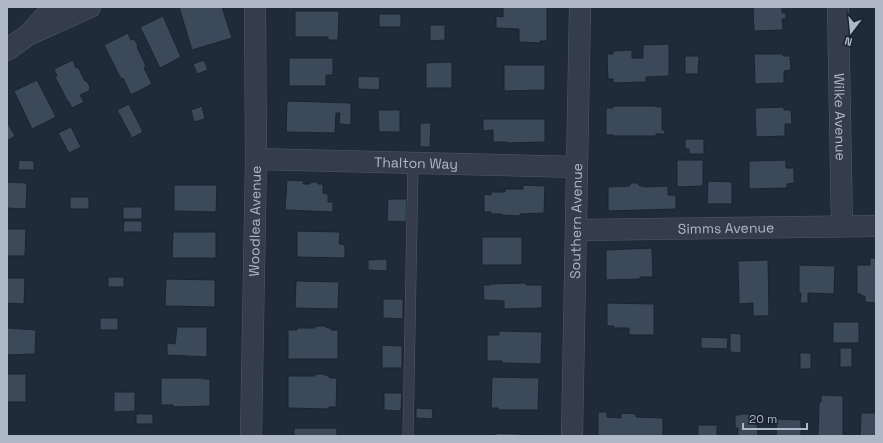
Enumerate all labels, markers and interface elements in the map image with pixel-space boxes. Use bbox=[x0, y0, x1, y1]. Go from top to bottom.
north arrow bbox=[831, 12, 871, 52]
text: N bbox=[843, 34, 854, 49]
street label: Wilke Avenue bbox=[830, 73, 850, 161]
street label: Thalton Way bbox=[374, 153, 458, 173]
street label: Southern Avenue bbox=[566, 163, 586, 279]
street label: Woodlea Avenue bbox=[245, 165, 265, 277]
street label: Simms Avenue bbox=[678, 218, 774, 238]
scale bar bbox=[743, 405, 807, 431]
text: 20 m bbox=[749, 411, 777, 427]

